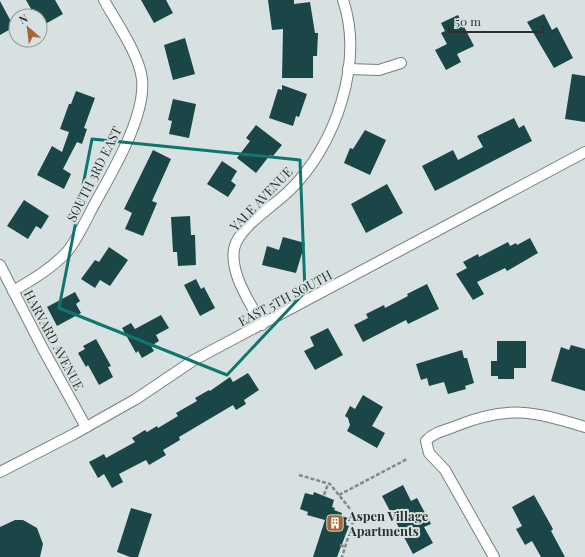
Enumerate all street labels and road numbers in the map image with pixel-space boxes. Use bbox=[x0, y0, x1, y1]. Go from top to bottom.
street label: SOUTH 3RD EAST bbox=[62, 123, 125, 224]
street label: YALE AVENUE bbox=[225, 163, 296, 235]
street label: EAST 5TH SOUTH bbox=[235, 266, 335, 329]
street label: HARVARD AVENUE bbox=[21, 287, 88, 393]

